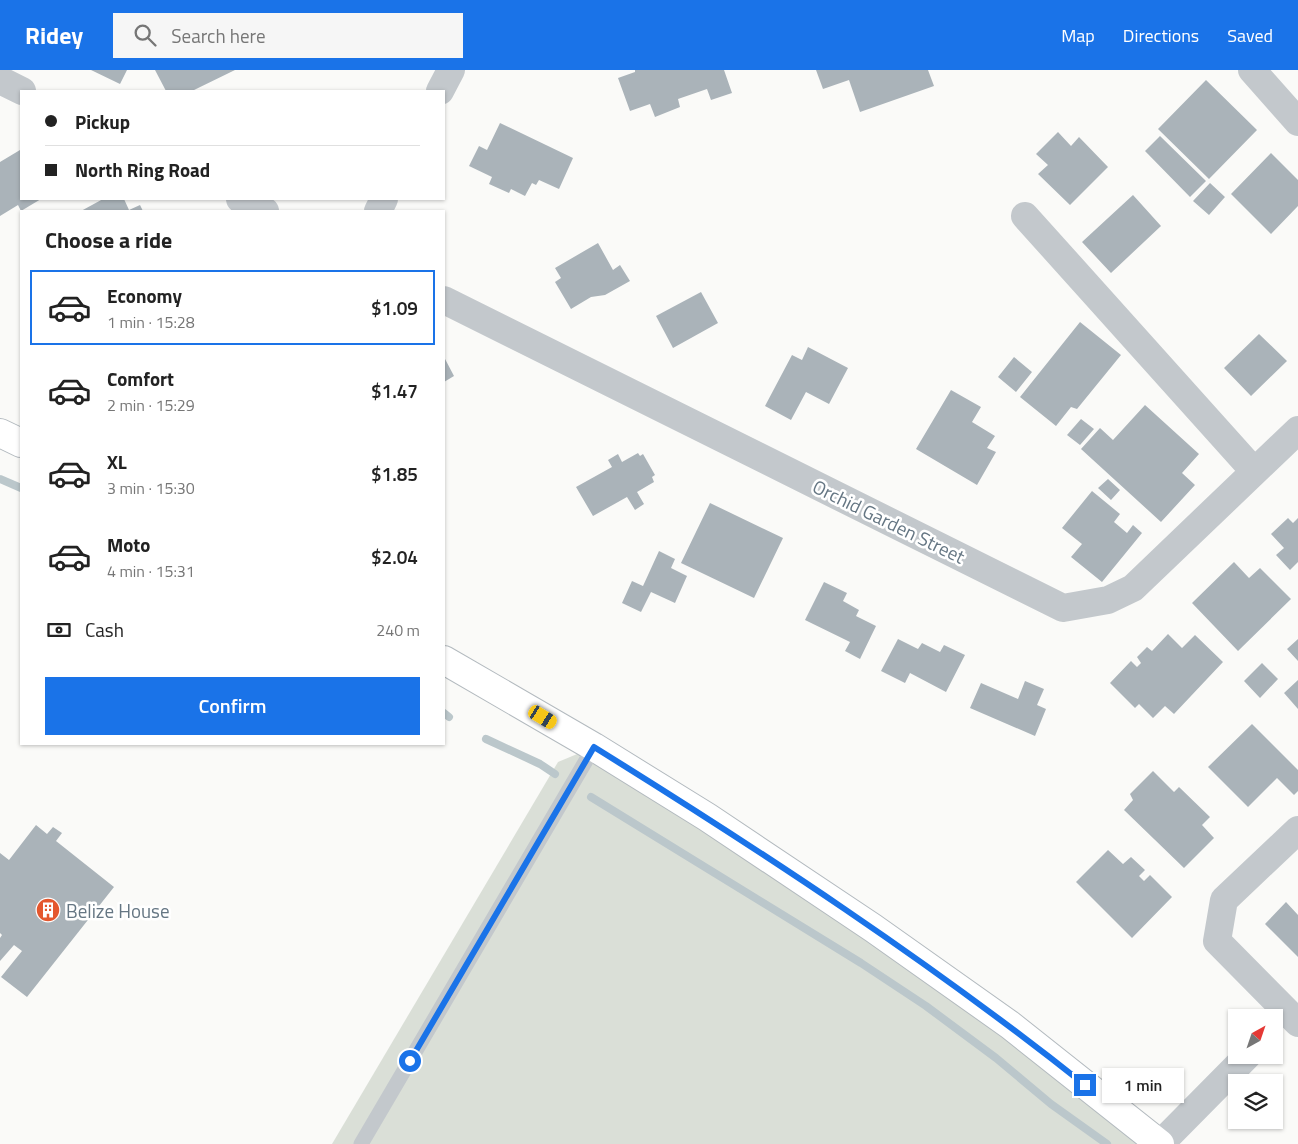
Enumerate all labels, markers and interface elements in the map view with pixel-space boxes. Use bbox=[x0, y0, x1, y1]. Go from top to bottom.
search box bbox=[113, 13, 463, 58]
text: Ridey bbox=[25, 17, 83, 53]
icon: search bbox=[131, 21, 159, 49]
text: Search here bbox=[171, 21, 266, 50]
text: Map bbox=[1061, 22, 1095, 49]
text: Directions bbox=[1123, 22, 1199, 49]
text: Saved bbox=[1227, 22, 1273, 49]
text: Pickup bbox=[75, 107, 130, 136]
text: North Ring Road bbox=[75, 155, 210, 184]
text: Choose a ride bbox=[45, 223, 172, 257]
text: Economy bbox=[107, 281, 182, 310]
icon: car bbox=[47, 285, 92, 330]
text: $1.09 bbox=[371, 293, 418, 322]
text: 1 min · 15:28 bbox=[107, 310, 195, 334]
text: Comfort bbox=[107, 364, 174, 393]
icon: car bbox=[47, 368, 92, 413]
text: $1.47 bbox=[371, 376, 418, 405]
text: 2 min · 15:29 bbox=[107, 393, 195, 417]
text: XL bbox=[107, 447, 127, 476]
icon: car bbox=[47, 451, 92, 496]
text: $1.85 bbox=[371, 459, 418, 488]
street label: Orchid Garden Street bbox=[808, 472, 970, 571]
text: 3 min · 15:30 bbox=[107, 476, 195, 500]
text: Moto bbox=[107, 530, 150, 559]
icon: car bbox=[47, 534, 92, 579]
text: $2.04 bbox=[371, 542, 418, 571]
text: 4 min · 15:31 bbox=[107, 559, 195, 583]
text: Cash bbox=[85, 615, 124, 644]
icon: cash bbox=[45, 616, 73, 644]
text: 240 m bbox=[376, 618, 420, 642]
button: Confirm bbox=[45, 677, 420, 735]
car bbox=[526, 703, 559, 731]
place label: Belize House bbox=[66, 896, 170, 925]
building icon: Belize House bbox=[35, 897, 61, 923]
north arrow bbox=[1228, 1009, 1282, 1064]
map controls bbox=[1228, 1009, 1283, 1129]
route start bbox=[399, 1050, 421, 1072]
callout: 1 min bbox=[1102, 1068, 1185, 1102]
text: 1 min bbox=[1124, 1073, 1162, 1097]
route end bbox=[1074, 1074, 1096, 1096]
button: layers bbox=[1228, 1074, 1283, 1129]

